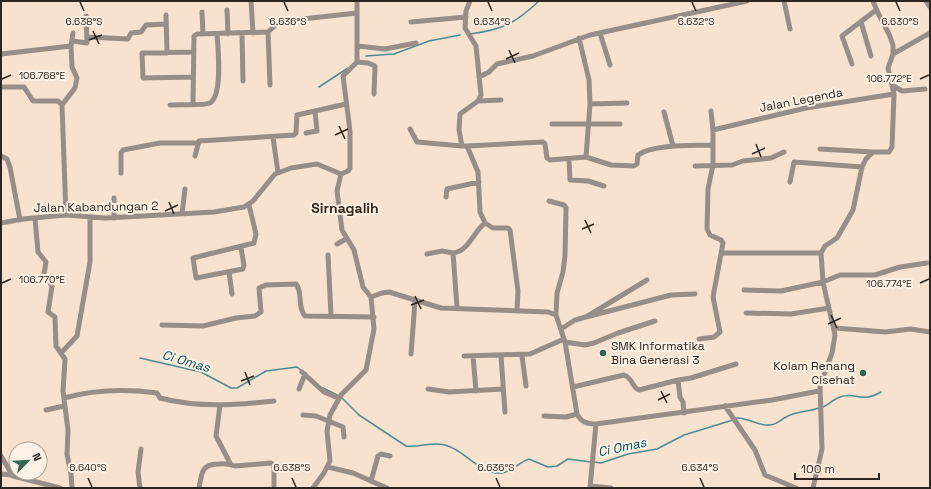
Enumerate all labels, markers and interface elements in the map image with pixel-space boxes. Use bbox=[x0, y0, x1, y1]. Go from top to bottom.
text: 6.638°S bbox=[66, 15, 102, 28]
text: 6.636°S bbox=[270, 15, 306, 28]
text: 6.634°S bbox=[474, 15, 510, 28]
text: 6.632°S bbox=[678, 15, 714, 28]
text: 6.630°S bbox=[881, 15, 919, 28]
text: 106.768°E bbox=[19, 69, 65, 82]
text: 106.772°E bbox=[866, 72, 912, 85]
street label: Jalan Legenda bbox=[758, 84, 844, 116]
street label: Jalan Kabandungan 2 bbox=[33, 198, 159, 216]
district label: Sirnagalih bbox=[311, 199, 379, 217]
text: 106.770°E bbox=[19, 273, 65, 286]
text: 106.774°E bbox=[866, 277, 912, 290]
place label: SMK Informatika Bina Generasi 3 bbox=[611, 338, 705, 368]
water label: Ci Omas bbox=[160, 346, 213, 376]
marker: SMK Informatika Bina Generasi 3 bbox=[598, 348, 608, 358]
place label: Kolam Renang Cisehat bbox=[773, 358, 855, 388]
marker: Kolam Renang Cisehat bbox=[858, 368, 868, 378]
water label: Ci Omas bbox=[596, 433, 649, 460]
north arrow bbox=[8, 441, 48, 481]
text: N bbox=[29, 451, 45, 463]
scale bar bbox=[795, 455, 879, 481]
text: 6.640°S bbox=[69, 461, 107, 474]
text: 6.638°S bbox=[274, 461, 310, 474]
text: 6.636°S bbox=[478, 461, 514, 474]
text: 6.634°S bbox=[682, 461, 718, 474]
text: 100 m bbox=[801, 461, 835, 477]

